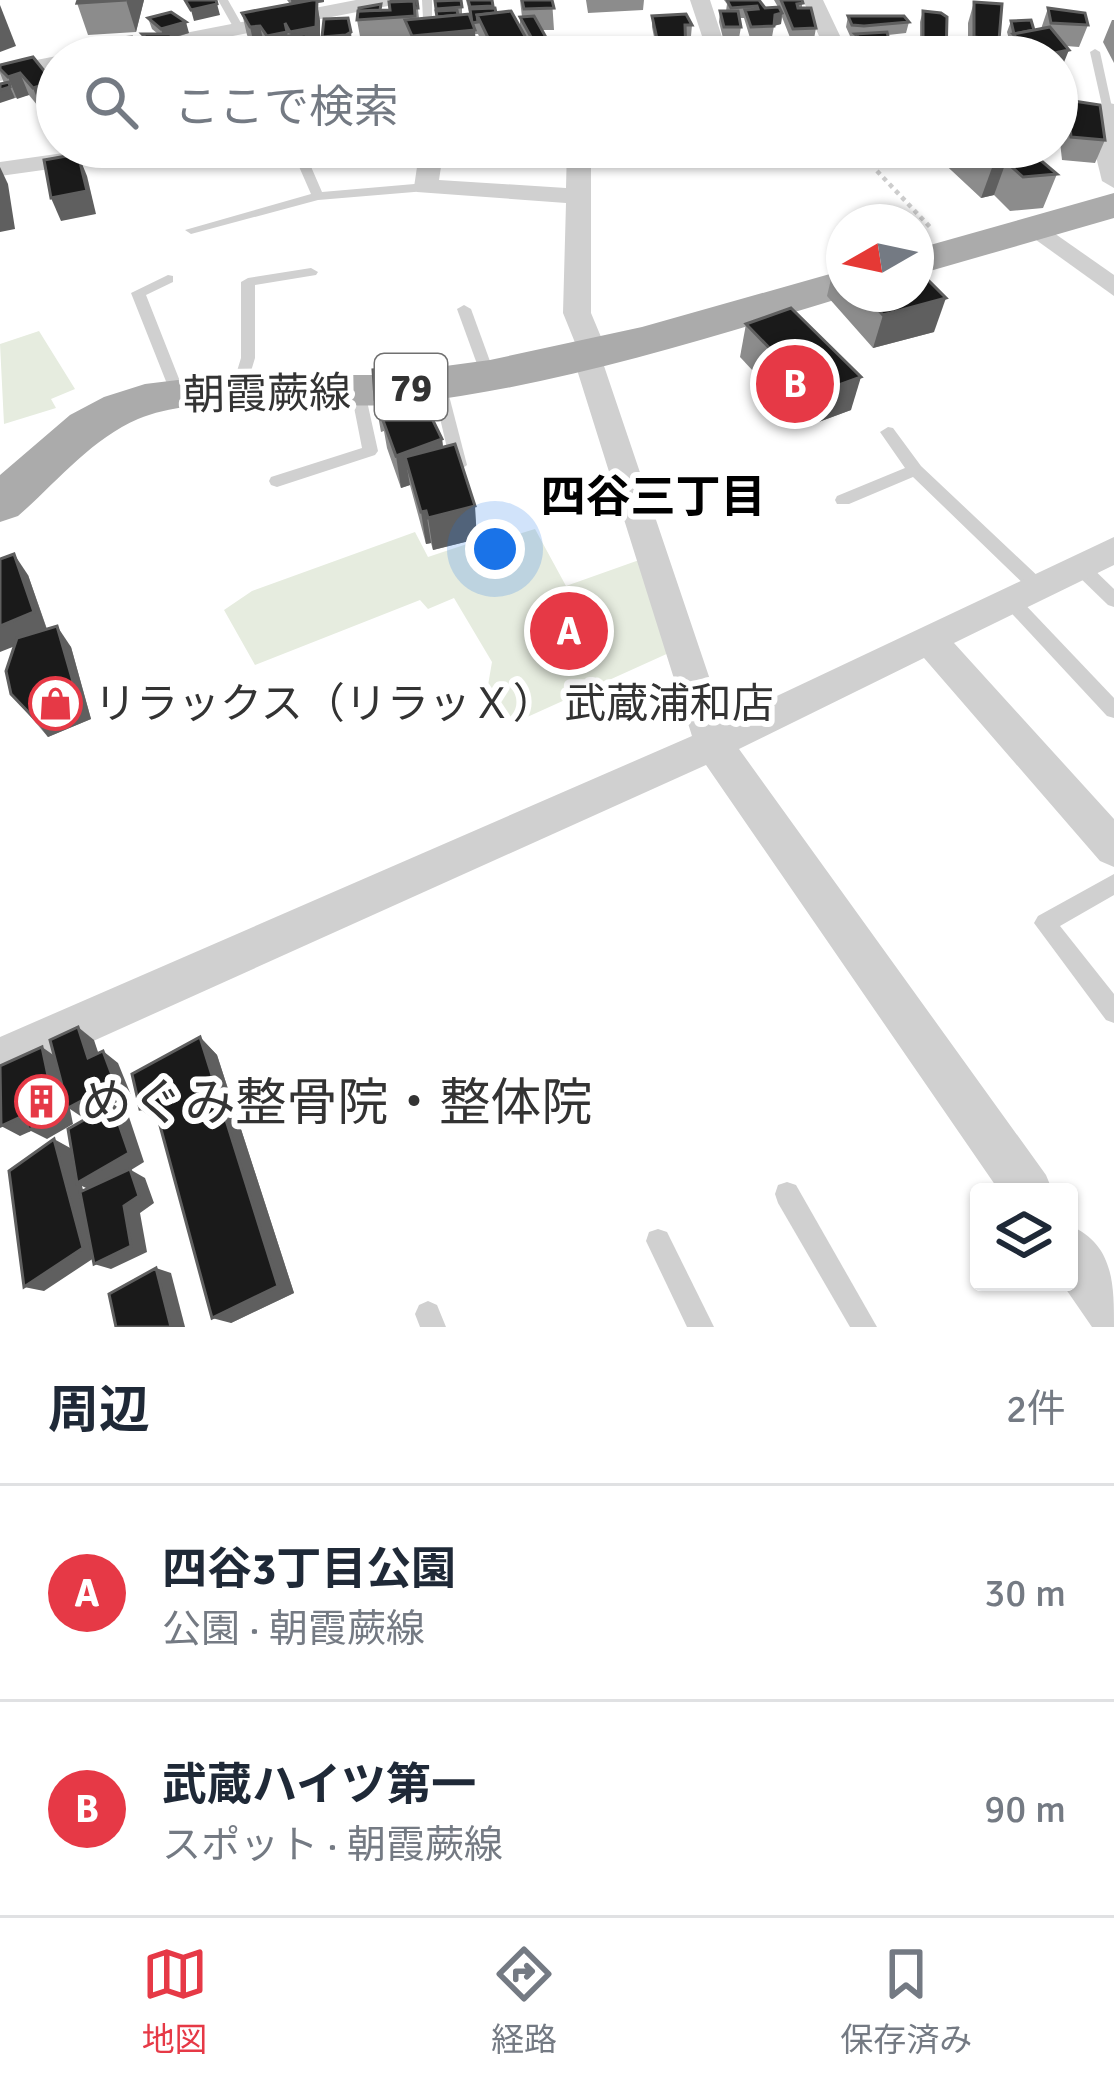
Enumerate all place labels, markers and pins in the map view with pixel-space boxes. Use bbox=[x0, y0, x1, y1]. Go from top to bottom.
pin: B bbox=[756, 339, 834, 429]
pin: A bbox=[530, 586, 608, 676]
shop icon: リラックス（リラッＸ） 武蔵浦和店 bbox=[27, 675, 83, 731]
place label: リラックス（リラッＸ） 武蔵浦和店 bbox=[94, 679, 774, 730]
place label: めぐみ整骨院・整体院 bbox=[81, 1072, 593, 1135]
building icon: めぐみ整骨院・整体院 bbox=[14, 1074, 70, 1130]

